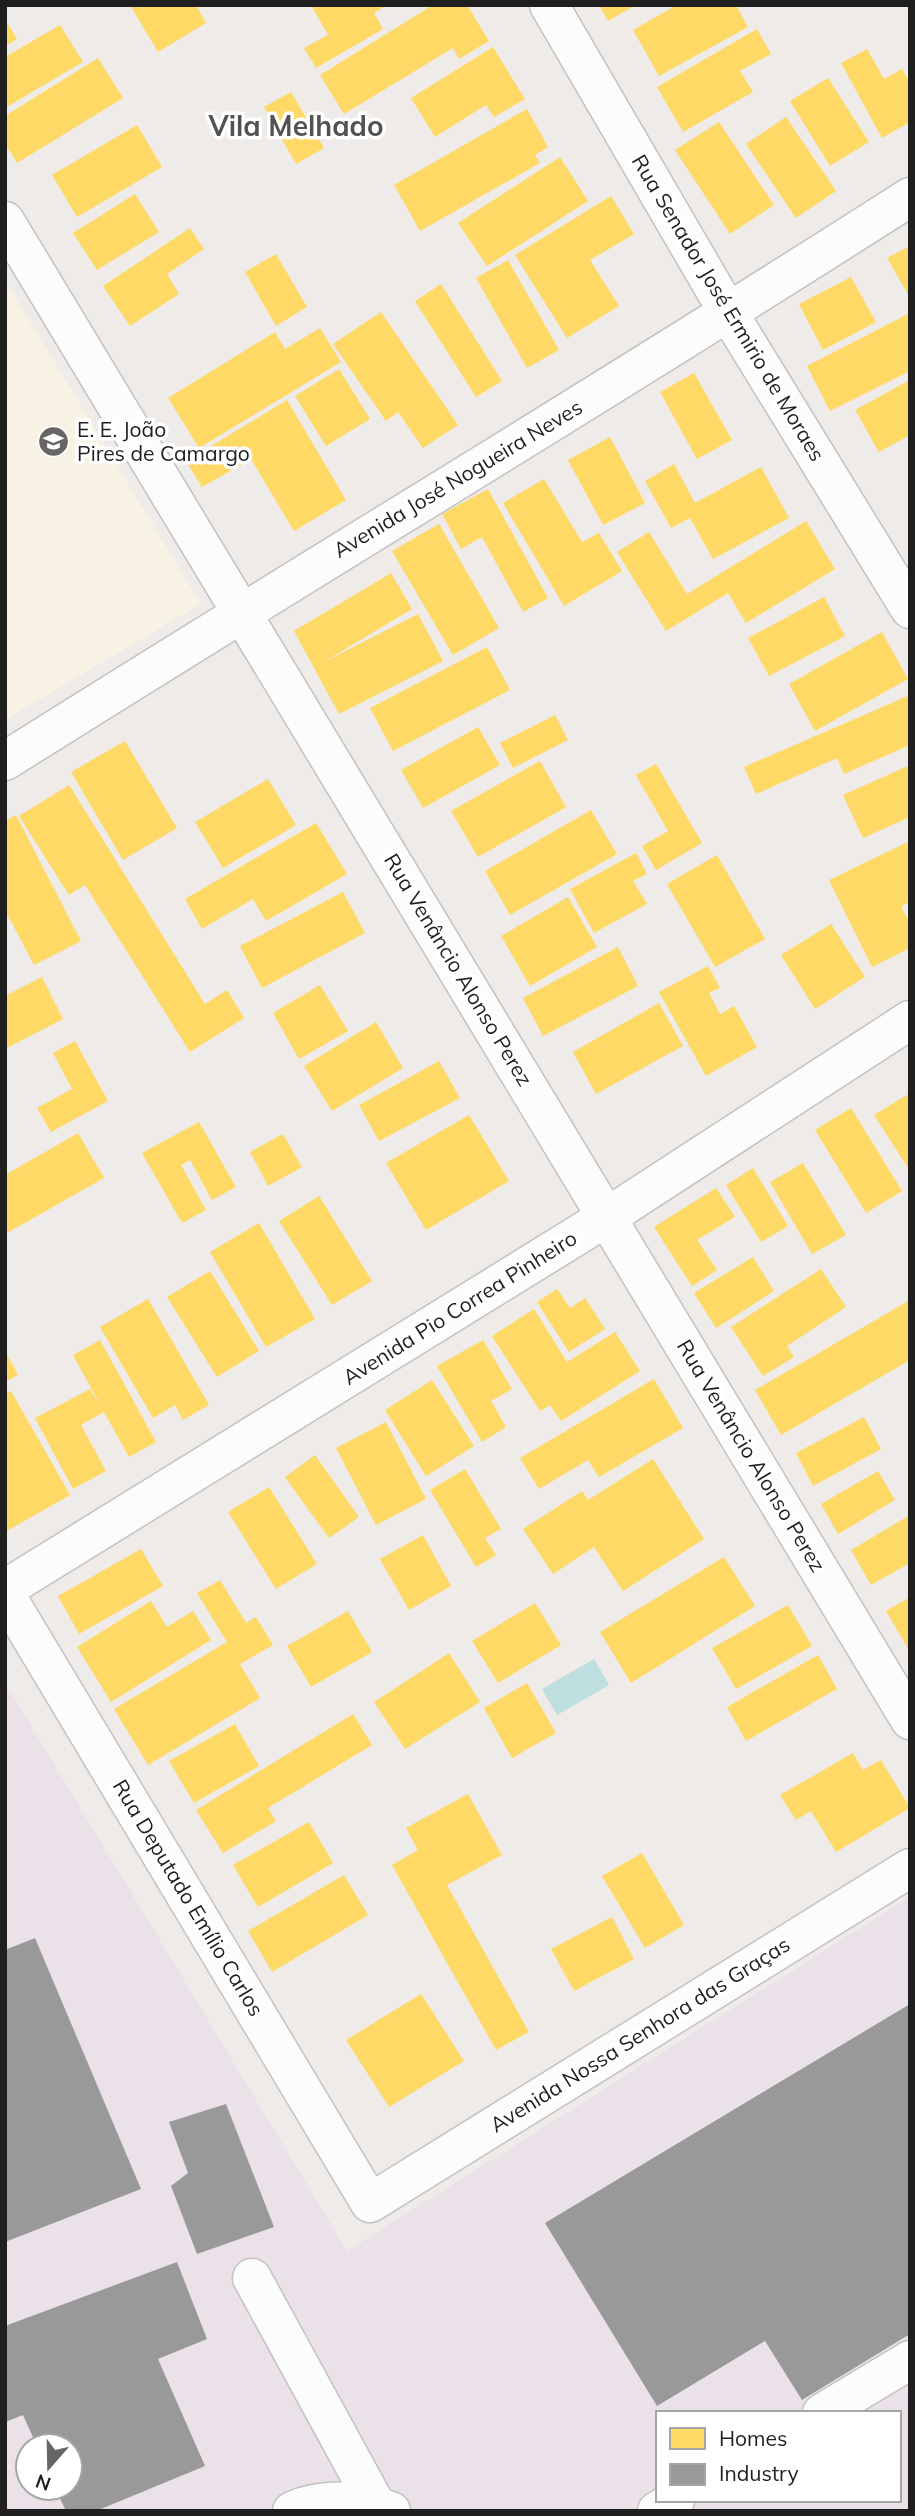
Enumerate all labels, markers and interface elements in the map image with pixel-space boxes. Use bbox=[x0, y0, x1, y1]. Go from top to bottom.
district label: Vila Melhado bbox=[207, 108, 384, 143]
street label: Rua Senador José Ermirio de Moraes bbox=[627, 149, 831, 465]
street label: Avenida José Nogueira Neves bbox=[328, 393, 587, 563]
place label: E. E. João Pires de Camargo bbox=[77, 416, 250, 466]
school or university icon: E. E. João Pires de Camargo bbox=[37, 425, 71, 459]
street label: Rua Venâncio Alonso Perez bbox=[379, 848, 539, 1090]
street label: Avenida Pio Correa Pinheiro bbox=[338, 1224, 581, 1390]
street label: Rua Venâncio Alonso Perez bbox=[672, 1334, 832, 1576]
street label: Rua Deputado Emílio Carlos bbox=[108, 1774, 270, 2021]
street label: Avenida Nossa Senhora das Graças bbox=[485, 1931, 794, 2138]
legend bbox=[656, 2411, 901, 2502]
text: Homes bbox=[719, 2425, 787, 2451]
north arrow bbox=[14, 2432, 84, 2502]
text: Industry bbox=[719, 2460, 799, 2486]
text: N bbox=[32, 2469, 54, 2497]

